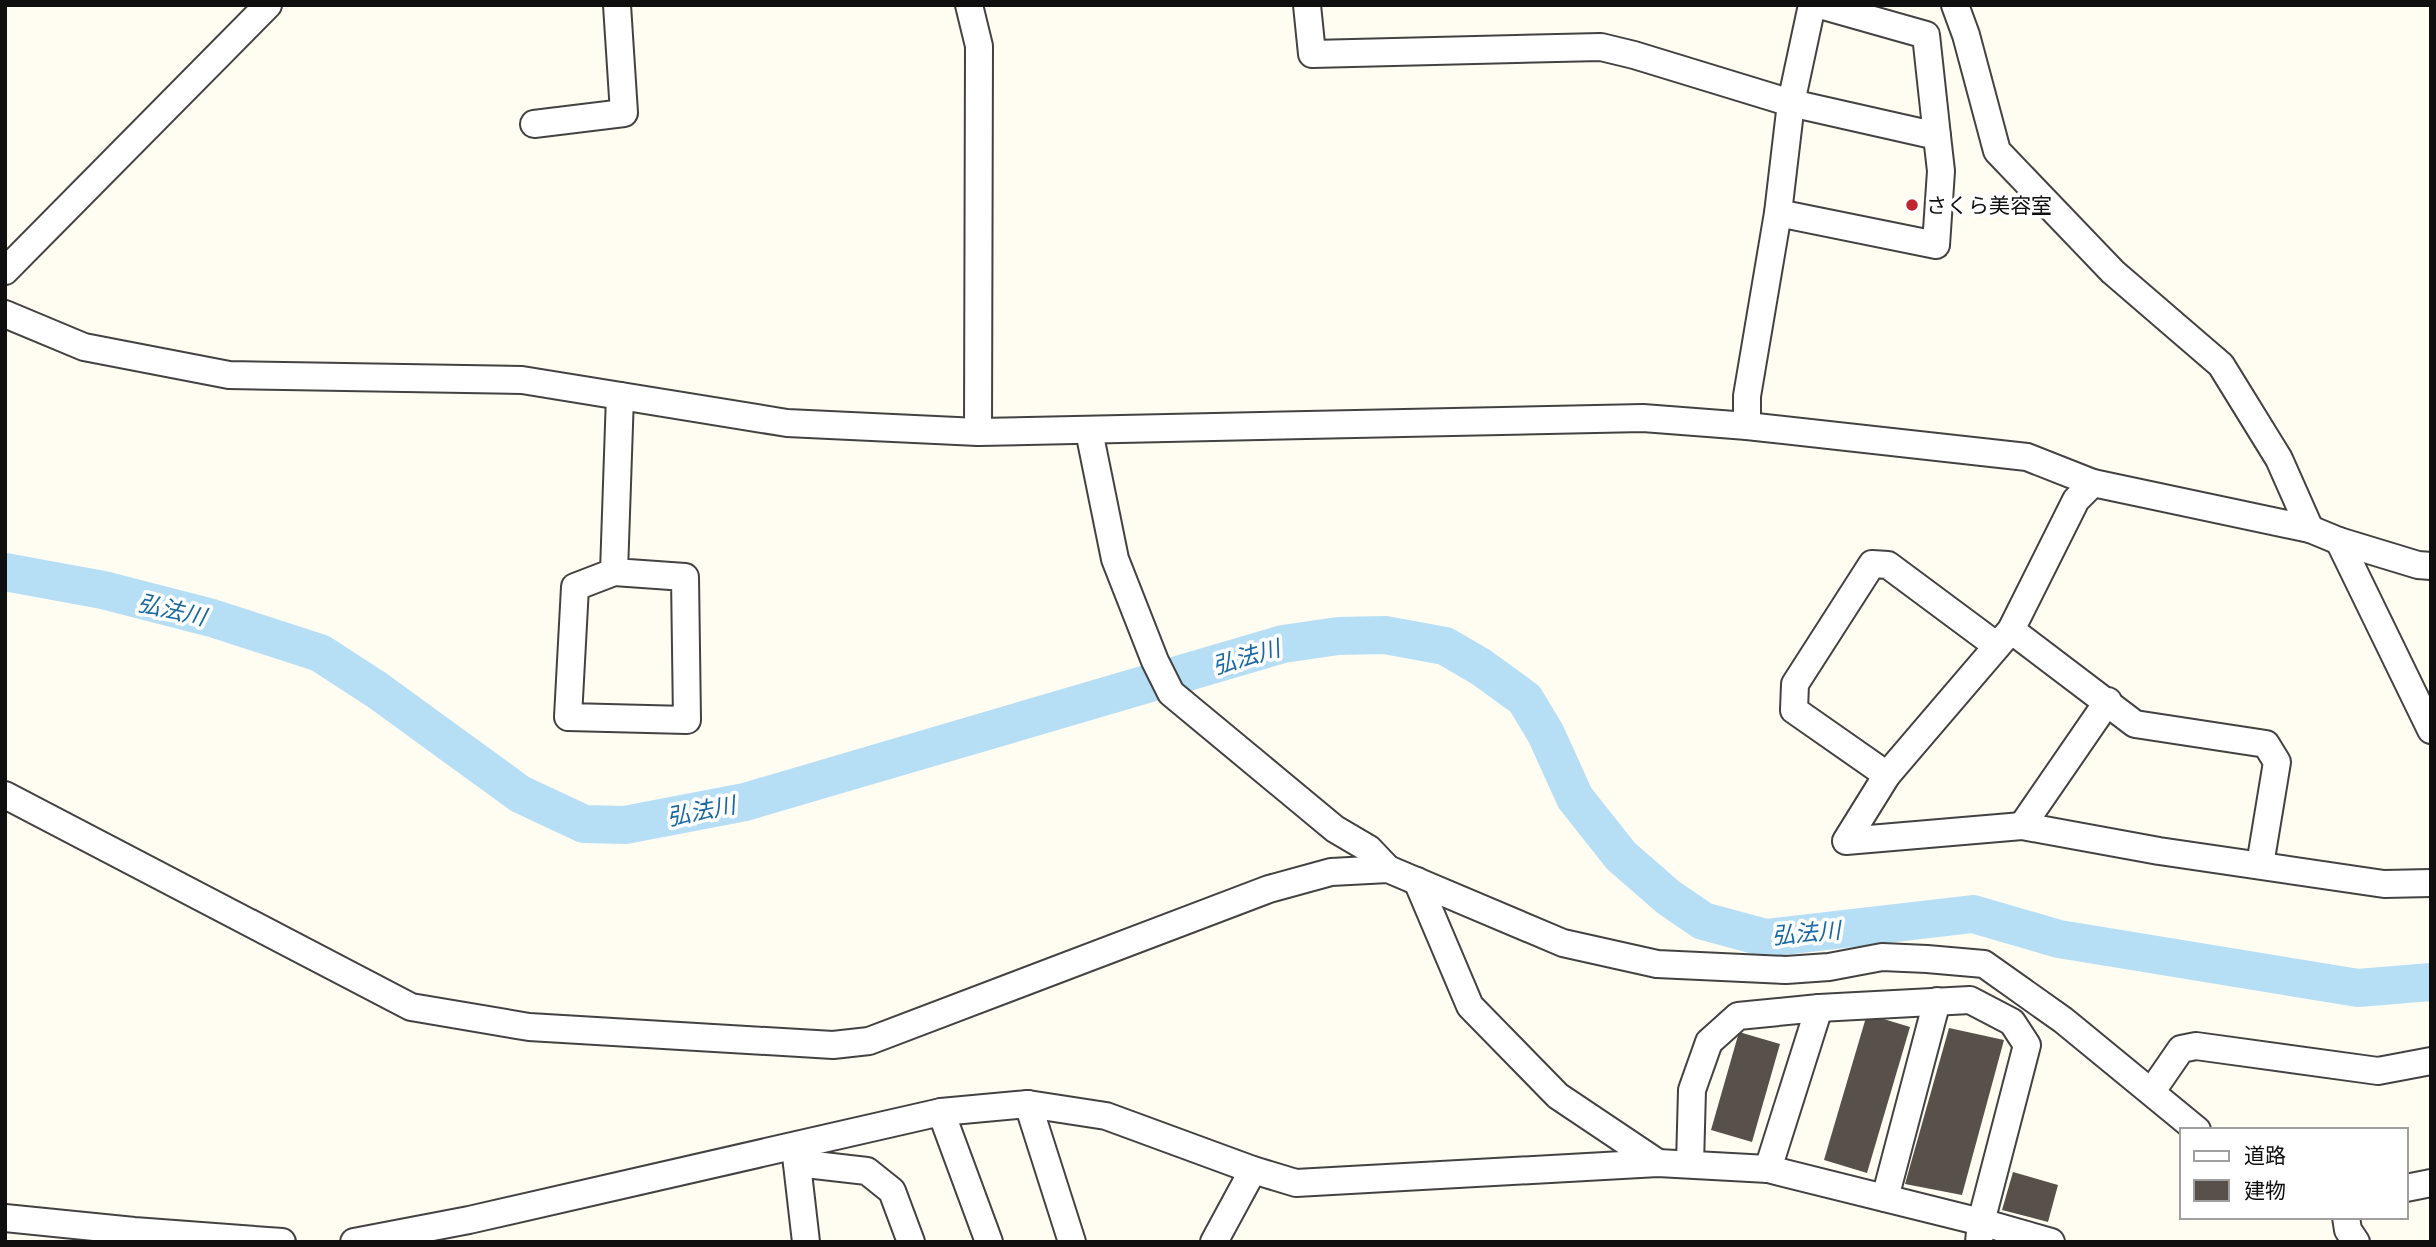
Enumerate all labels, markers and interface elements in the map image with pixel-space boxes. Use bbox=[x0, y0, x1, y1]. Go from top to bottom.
place label: さくら美容室 bbox=[1926, 191, 2052, 219]
marker: さくら美容室 bbox=[1904, 197, 1920, 213]
water label: 弘法川 bbox=[135, 587, 212, 632]
water label: 弘法川 bbox=[1209, 631, 1286, 680]
water label: 弘法川 bbox=[664, 788, 741, 831]
water label: 弘法川 bbox=[1770, 914, 1845, 950]
legend bbox=[2180, 1128, 2408, 1219]
text: 道路 bbox=[2244, 1141, 2286, 1169]
text: 建物 bbox=[2244, 1176, 2286, 1204]

